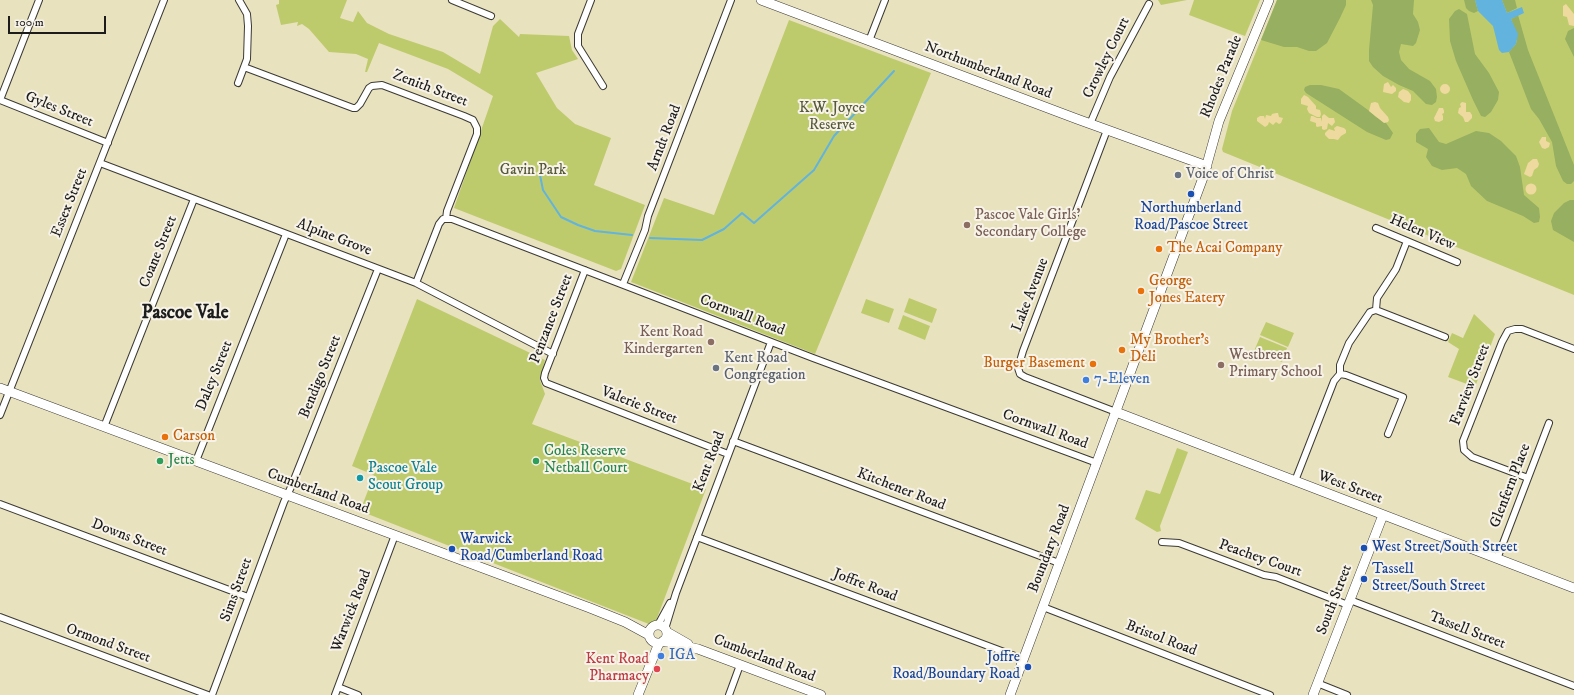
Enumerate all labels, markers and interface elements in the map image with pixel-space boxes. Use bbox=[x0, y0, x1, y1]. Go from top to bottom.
scale bar bbox=[10, 8, 108, 34]
text: 100 m bbox=[15, 15, 44, 30]
street label: Crowley Court bbox=[1080, 15, 1134, 101]
street label: Rhodes Parade bbox=[1197, 33, 1247, 121]
street label: Northumberland Road bbox=[922, 38, 1054, 104]
street label: Zenith Street bbox=[390, 66, 470, 112]
street label: Gyles Street bbox=[22, 88, 96, 132]
park label: K.W. Joyce Reserve bbox=[799, 100, 865, 135]
street label: Arndt Road bbox=[644, 102, 686, 174]
park label: Gavin Park bbox=[500, 162, 566, 180]
street label: Essex Street bbox=[48, 166, 92, 240]
place label: Voice of Christ bbox=[1186, 166, 1274, 184]
marker: Voice of Christ bbox=[1173, 170, 1183, 180]
marker: Northumberland Road/Pascoe Street bbox=[1186, 189, 1196, 199]
place label: Northumberland Road/Pascoe Street bbox=[1134, 200, 1248, 235]
place label: Pascoe Vale Girls' Secondary College bbox=[975, 207, 1086, 242]
street label: Helen View bbox=[1387, 211, 1457, 255]
street label: Coane Street bbox=[136, 213, 182, 291]
street label: Alpine Grove bbox=[294, 215, 374, 261]
marker: Pascoe Vale Girls' Secondary College bbox=[962, 220, 972, 230]
place label: The Acai Company bbox=[1167, 240, 1282, 258]
marker: The Acai Company bbox=[1154, 244, 1164, 254]
street label: Lake Avenue bbox=[1009, 256, 1053, 334]
street label: Penzance Street bbox=[527, 272, 577, 366]
place label: George Jones Eatery bbox=[1149, 273, 1225, 308]
marker: George Jones Eatery bbox=[1136, 286, 1146, 296]
street label: Cornwall Road bbox=[697, 292, 787, 340]
district label: Pascoe Vale bbox=[141, 303, 229, 325]
place label: Kent Road Kindergarten bbox=[623, 324, 703, 359]
place label: My Brother's Deli bbox=[1130, 332, 1209, 367]
street label: Bendigo Street bbox=[296, 333, 346, 421]
marker: Kent Road Kindergarten bbox=[706, 337, 716, 347]
street label: Daley Street bbox=[193, 338, 237, 414]
street label: Farview Street bbox=[1447, 342, 1495, 428]
marker: My Brother's Deli bbox=[1117, 345, 1127, 355]
place label: Westbreen Primary School bbox=[1229, 347, 1322, 382]
place label: Kent Road Congregation bbox=[724, 350, 806, 385]
place label: Burger Basement bbox=[983, 355, 1085, 373]
marker: Burger Basement bbox=[1088, 359, 1098, 369]
marker: Westbreen Primary School bbox=[1216, 360, 1226, 370]
marker: Kent Road Congregation bbox=[711, 363, 721, 373]
place label: 7-Eleven bbox=[1094, 371, 1150, 389]
marker: 7-Eleven bbox=[1081, 375, 1091, 385]
street label: Valerie Street bbox=[598, 383, 680, 429]
street label: Cornwall Road bbox=[1000, 406, 1090, 454]
place label: Carson bbox=[173, 428, 215, 446]
street label: Kent Road bbox=[690, 429, 730, 495]
marker: Carson bbox=[160, 432, 170, 442]
street label: Glenfern Place bbox=[1487, 441, 1535, 531]
place label: Coles Reserve Netball Court bbox=[544, 443, 628, 478]
place label: Jetts bbox=[168, 452, 195, 470]
marker: Jetts bbox=[155, 456, 165, 466]
marker: Coles Reserve Netball Court bbox=[531, 456, 541, 466]
place label: Pascoe Vale Scout Group bbox=[368, 460, 443, 495]
street label: Cumberland Road bbox=[264, 465, 372, 519]
street label: Kitchener Road bbox=[854, 465, 948, 515]
street label: West Street bbox=[1315, 467, 1385, 509]
marker: Pascoe Vale Scout Group bbox=[355, 473, 365, 483]
street label: Boundary Road bbox=[1025, 503, 1075, 595]
street label: Downs Street bbox=[89, 515, 169, 561]
place label: Warwick Road/Cumberland Road bbox=[460, 531, 603, 566]
street label: Peachey Court bbox=[1216, 536, 1304, 582]
place label: West Street/South Street bbox=[1372, 539, 1518, 557]
marker: West Street/South Street bbox=[1359, 543, 1369, 553]
marker: Warwick Road/Cumberland Road bbox=[447, 544, 457, 554]
street label: Sims Street bbox=[217, 556, 257, 624]
place label: Tassell Street/South Street bbox=[1372, 561, 1485, 596]
street label: South Street bbox=[1313, 562, 1357, 638]
street label: Joffre Road bbox=[830, 566, 900, 606]
street label: Warwick Road bbox=[328, 567, 376, 655]
marker: Tassell Street/South Street bbox=[1359, 574, 1369, 584]
street label: Tassell Street bbox=[1426, 608, 1508, 654]
street label: Bristol Road bbox=[1123, 617, 1199, 661]
street label: Ormond Street bbox=[63, 620, 153, 668]
street label: Cumberland Road bbox=[711, 631, 817, 687]
place label: IGA bbox=[669, 647, 695, 665]
place label: Joffre Road/Boundary Road bbox=[892, 649, 1020, 684]
place label: Kent Road Pharmacy bbox=[586, 651, 649, 686]
marker: IGA bbox=[656, 651, 666, 661]
marker: Joffre Road/Boundary Road bbox=[1023, 662, 1033, 672]
marker: Kent Road Pharmacy bbox=[652, 664, 662, 674]

